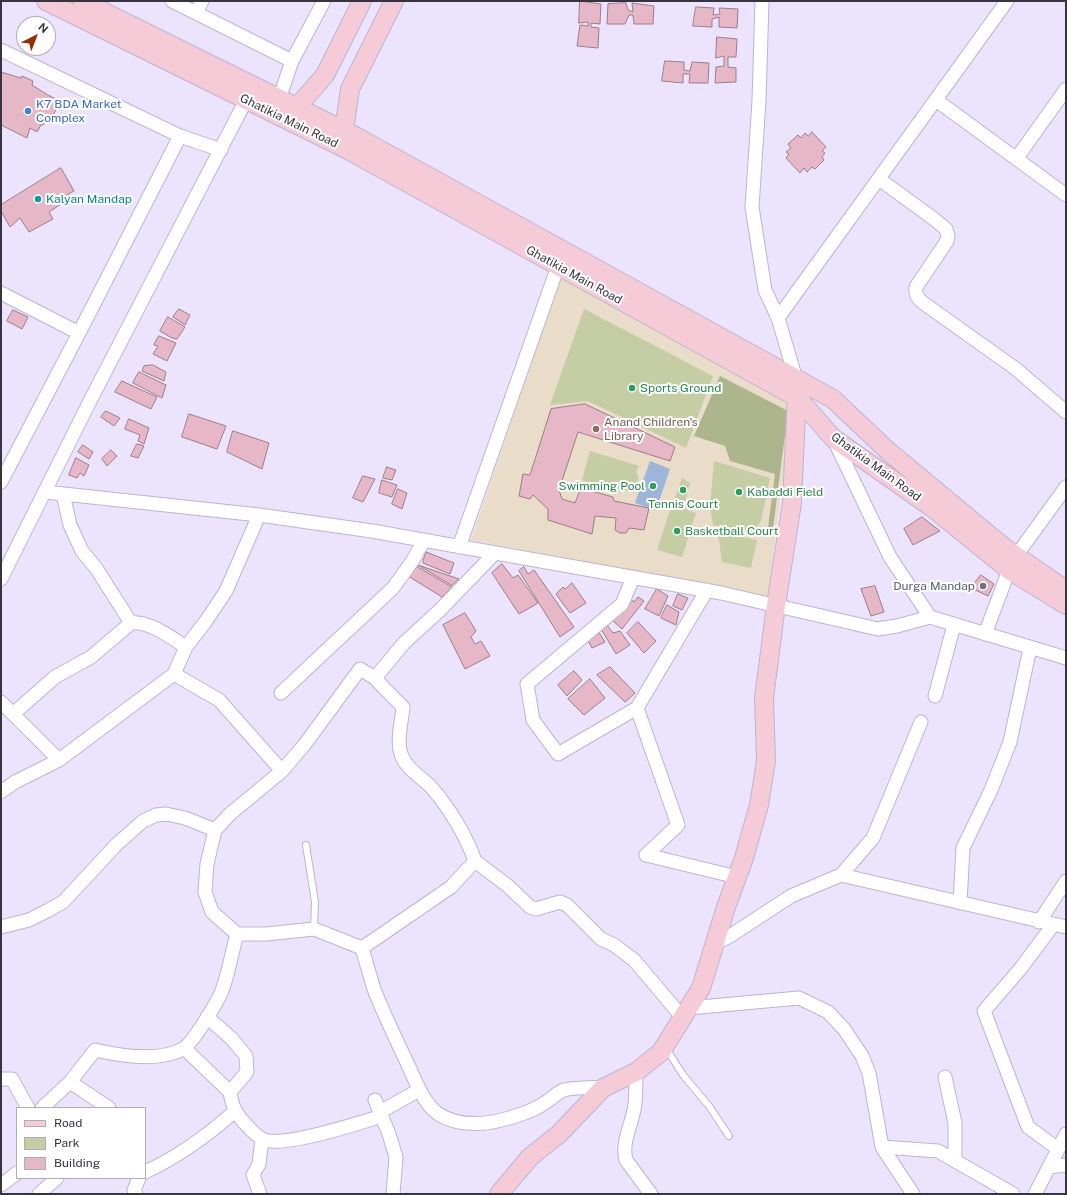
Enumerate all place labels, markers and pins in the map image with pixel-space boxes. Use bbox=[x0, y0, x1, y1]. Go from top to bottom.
place label: K7 BDA Market Complex bbox=[36, 97, 121, 125]
marker: K7 BDA Market Complex bbox=[23, 106, 33, 116]
place label: Kalyan Mandap bbox=[46, 192, 132, 206]
marker: Kalyan Mandap bbox=[33, 194, 43, 204]
place label: Sports Ground bbox=[640, 381, 721, 395]
marker: Sports Ground bbox=[627, 383, 637, 393]
place label: Anand Children's Library bbox=[604, 415, 698, 443]
marker: Anand Children's Library bbox=[591, 424, 601, 434]
place label: Swimming Pool bbox=[559, 479, 645, 493]
marker: Swimming Pool bbox=[648, 481, 658, 491]
marker: Tennis Court bbox=[678, 485, 688, 495]
place label: Kabaddi Field bbox=[747, 485, 823, 499]
marker: Kabaddi Field bbox=[734, 487, 744, 497]
place label: Tennis Court bbox=[648, 497, 718, 511]
place label: Basketball Court bbox=[685, 524, 778, 538]
marker: Basketball Court bbox=[672, 526, 682, 536]
place label: Durga Mandap bbox=[893, 579, 975, 593]
marker: Durga Mandap bbox=[978, 581, 988, 591]

